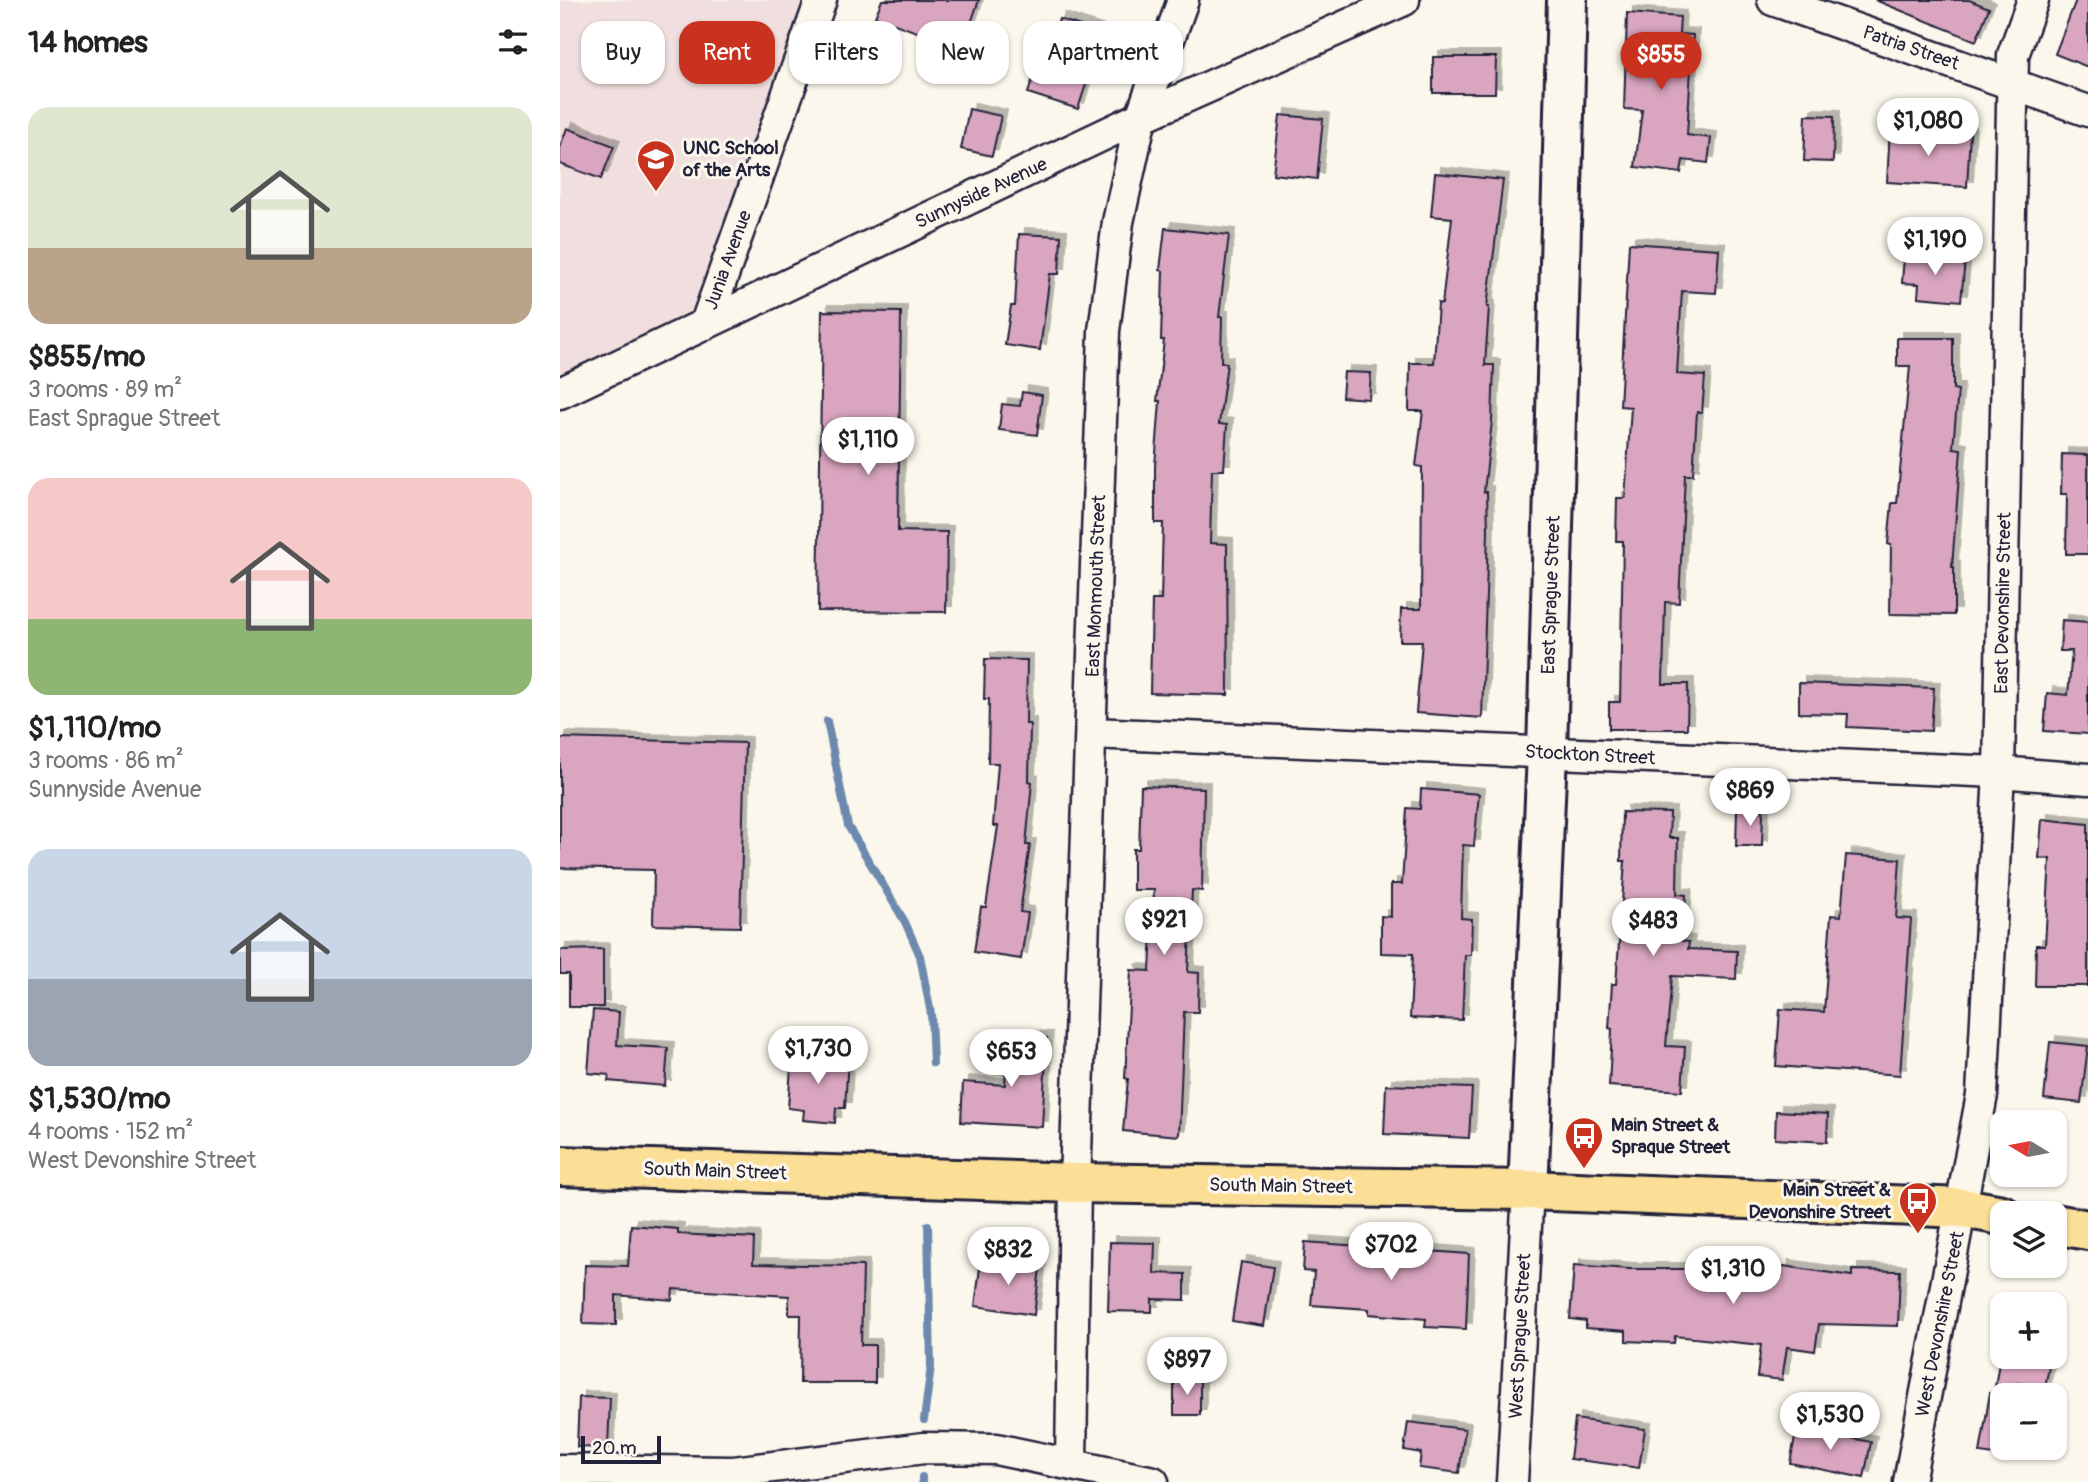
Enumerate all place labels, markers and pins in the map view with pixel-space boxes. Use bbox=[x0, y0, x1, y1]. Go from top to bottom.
pin: $855 bbox=[1620, 32, 1702, 92]
pin: $1,080 bbox=[1871, 99, 1985, 158]
place label: UNC School of the Arts bbox=[682, 136, 779, 182]
school or university icon: UNC School of the Arts bbox=[635, 138, 677, 193]
pin: $1,190 bbox=[1878, 218, 1992, 277]
pin: $1,110 bbox=[811, 418, 925, 477]
pin: $869 bbox=[1709, 768, 1791, 828]
pin: $921 bbox=[1123, 898, 1205, 957]
pin: $483 bbox=[1612, 898, 1694, 958]
pin: $1,730 bbox=[761, 1026, 875, 1086]
pin: $653 bbox=[970, 1030, 1052, 1089]
place label: Main Street & Spraque Street bbox=[1611, 1113, 1731, 1159]
bus stop icon: Main Street & Spraque Street bbox=[1563, 1115, 1605, 1170]
place label: Main Street & Devonshire Street bbox=[1748, 1178, 1892, 1224]
bus stop icon: Main Street & Devonshire Street bbox=[1897, 1180, 1939, 1235]
pin: $702 bbox=[1350, 1222, 1432, 1282]
pin: $832 bbox=[967, 1228, 1049, 1287]
pin: $1,310 bbox=[1676, 1246, 1790, 1306]
pin: $897 bbox=[1146, 1338, 1228, 1397]
pin: $1,530 bbox=[1773, 1392, 1887, 1452]

